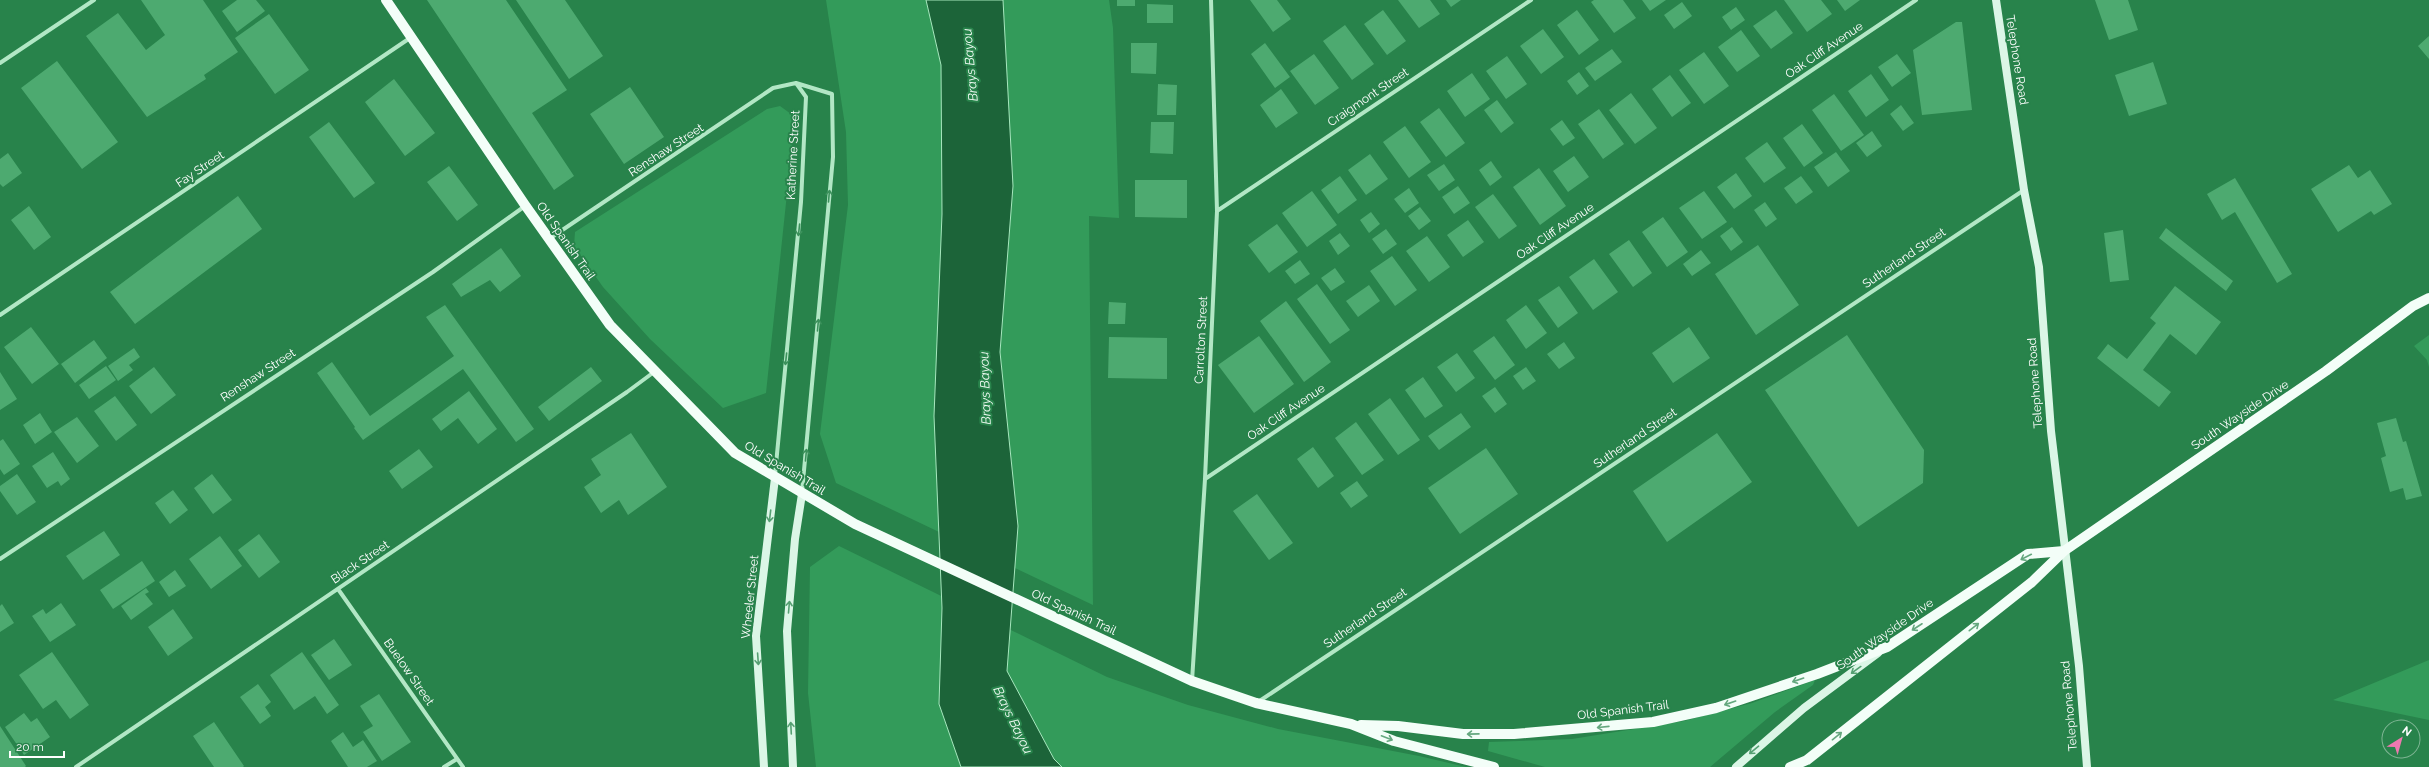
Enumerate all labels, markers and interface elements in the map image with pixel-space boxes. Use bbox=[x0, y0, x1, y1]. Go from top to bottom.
street label: Telephone Road bbox=[2003, 14, 2031, 106]
street label: Oak Cliff Avenue bbox=[1783, 19, 1865, 81]
water label: Brays Bayou bbox=[959, 28, 981, 102]
street label: Craigmont Street bbox=[1325, 65, 1411, 129]
street label: Katherine Street bbox=[784, 110, 802, 200]
street label: Renshaw Street bbox=[626, 121, 706, 179]
street label: Fay Street bbox=[173, 148, 227, 190]
one-way arrow bbox=[826, 190, 833, 203]
street label: Old Spanish Trail bbox=[534, 199, 599, 283]
street label: Oak Cliff Avenue bbox=[1514, 200, 1596, 262]
one-way arrow bbox=[795, 223, 802, 236]
street label: Sutherland Street bbox=[1860, 225, 1948, 291]
street label: Carrolton Street bbox=[1192, 296, 1210, 384]
one-way arrow bbox=[814, 319, 821, 332]
street label: Telephone Road bbox=[2025, 337, 2045, 429]
street label: Renshaw Street bbox=[218, 346, 298, 404]
water label: Brays Bayou bbox=[976, 351, 994, 425]
one-way arrow bbox=[782, 352, 790, 365]
street label: South Wayside Drive bbox=[2189, 377, 2291, 453]
street label: Oak Cliff Avenue bbox=[1245, 381, 1327, 443]
street label: Sutherland Street bbox=[1591, 405, 1679, 471]
street label: Old Spanish Trail bbox=[742, 438, 829, 498]
one-way arrow bbox=[802, 449, 809, 462]
one-way arrow bbox=[767, 509, 774, 522]
street label: Black Street bbox=[328, 537, 392, 587]
street label: Wheeler Street bbox=[739, 554, 761, 640]
one-way arrow bbox=[2020, 554, 2032, 561]
street label: Sutherland Street bbox=[1321, 585, 1409, 651]
street label: Old Spanish Trail bbox=[1029, 586, 1119, 638]
street label: South Wayside Drive bbox=[1834, 595, 1936, 673]
one-way arrow bbox=[785, 601, 792, 614]
one-way arrow bbox=[1911, 623, 1922, 631]
one-way arrow bbox=[1968, 623, 1979, 631]
street label: Buelow Street bbox=[381, 636, 437, 708]
one-way arrow bbox=[754, 652, 761, 665]
street label: Telephone Road bbox=[2058, 660, 2080, 752]
one-way arrow bbox=[1850, 666, 1861, 674]
one-way arrow bbox=[1792, 677, 1805, 684]
water label: Brays Bayou bbox=[990, 684, 1036, 756]
street label: Old Spanish Trail bbox=[1576, 697, 1670, 723]
one-way arrow bbox=[1724, 700, 1737, 707]
north arrow bbox=[2381, 719, 2421, 759]
one-way arrow bbox=[787, 722, 795, 735]
one-way arrow bbox=[1597, 723, 1610, 731]
text: N bbox=[2399, 724, 2414, 739]
one-way arrow bbox=[1467, 730, 1480, 738]
one-way arrow bbox=[1832, 731, 1842, 740]
scale bar bbox=[10, 733, 64, 759]
one-way arrow bbox=[1381, 734, 1393, 742]
text: 20 m bbox=[16, 740, 44, 754]
one-way arrow bbox=[1748, 746, 1759, 755]

